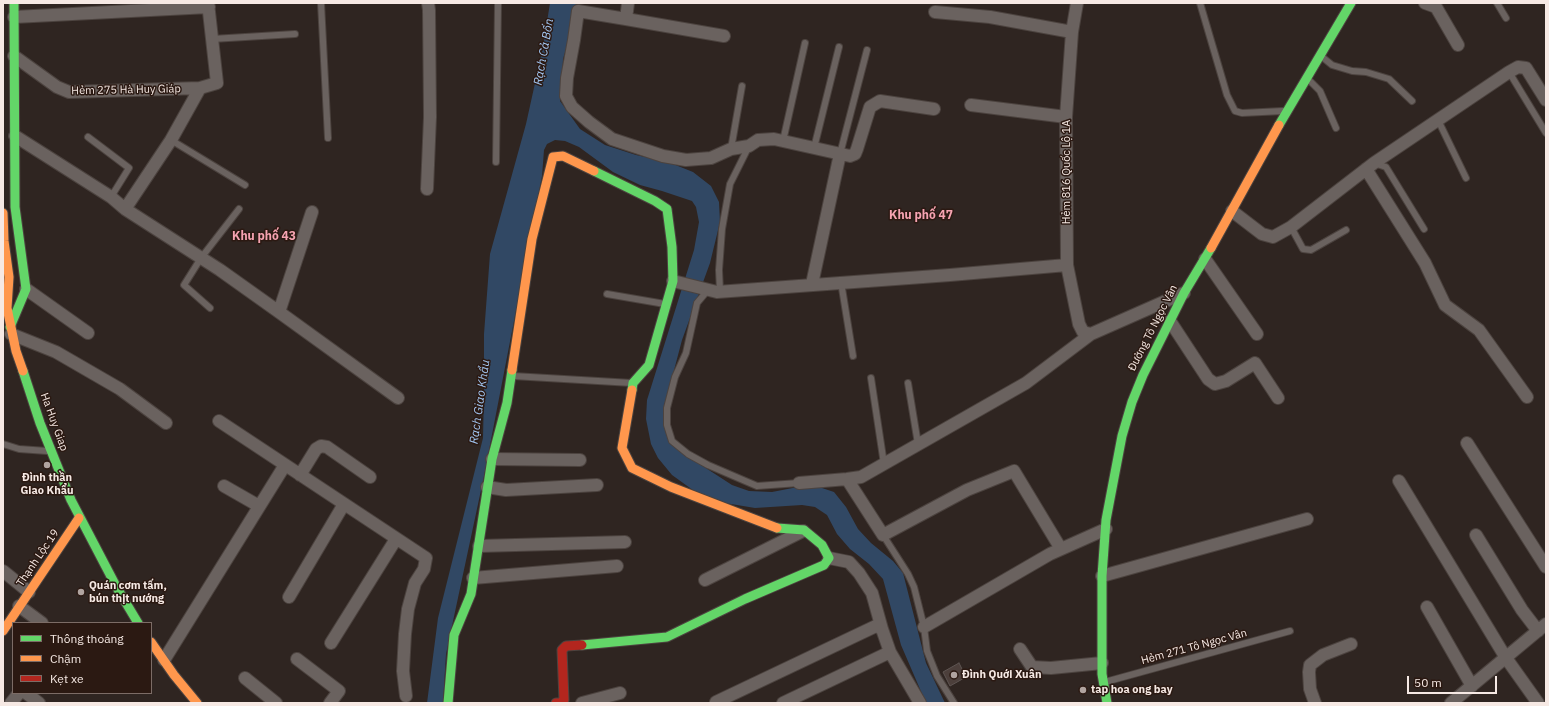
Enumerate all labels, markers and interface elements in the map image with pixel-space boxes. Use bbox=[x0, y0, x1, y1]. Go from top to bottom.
water label: Rạch Cả Bốn bbox=[531, 18, 557, 86]
street label: Hẻm 275 Hà Huy Giáp bbox=[71, 82, 181, 98]
street label: Hẻm 816 Quốc Lộ 1A bbox=[1060, 120, 1074, 224]
district label: Khu phố 47 bbox=[889, 209, 953, 223]
district label: Khu phố 43 bbox=[232, 230, 296, 244]
street label: Đường Tô Ngọc Vân bbox=[1126, 283, 1180, 373]
water label: Rạch Giao Khẩu bbox=[467, 359, 493, 445]
street label: Ha Huy Giap bbox=[37, 391, 71, 453]
marker: Đình thần Giao Khẩu bbox=[42, 460, 52, 470]
place label: Đình thần Giao Khẩu bbox=[20, 471, 74, 497]
street label: Thạnh Lộc 19 bbox=[14, 527, 62, 589]
place label: Quán cơm tấm, bún thịt nướng bbox=[89, 579, 167, 605]
marker: Quán cơm tấm, bún thịt nướng bbox=[76, 587, 86, 597]
legend bbox=[12, 622, 152, 694]
street label: Hẻm 271 Tô Ngọc Vân bbox=[1140, 627, 1248, 667]
text: Thông thoáng bbox=[50, 631, 124, 646]
text: Chậm bbox=[50, 651, 81, 666]
place label: Đình Quới Xuân bbox=[962, 668, 1041, 682]
scale bar bbox=[1409, 668, 1499, 694]
marker: Đình Quới Xuân bbox=[949, 670, 959, 680]
text: Kẹt xe bbox=[50, 671, 83, 686]
text: 50 m bbox=[1414, 675, 1442, 690]
place label: tap hoa ong bay bbox=[1091, 683, 1173, 697]
marker: tap hoa ong bay bbox=[1078, 685, 1088, 695]

